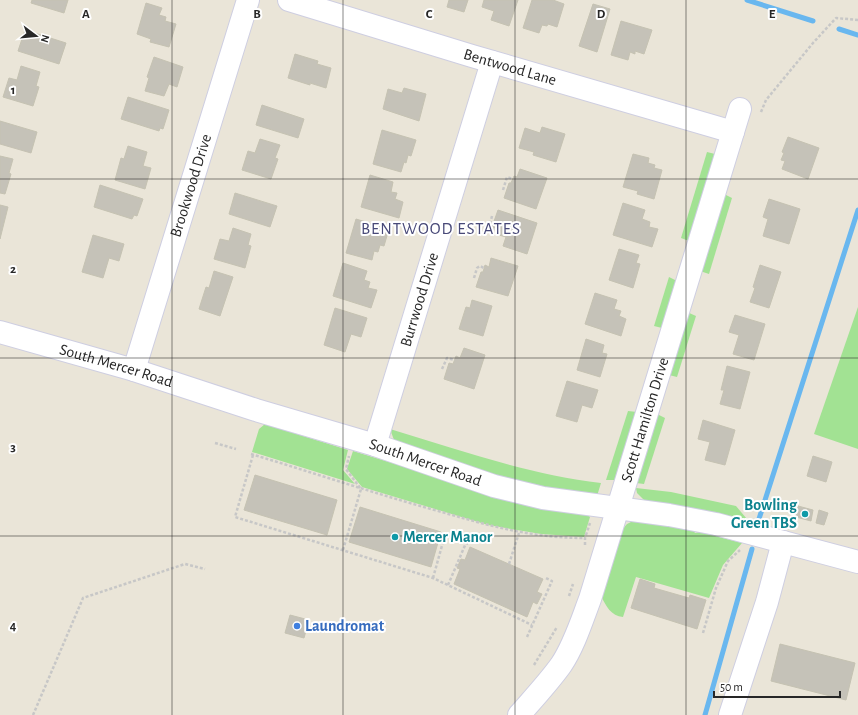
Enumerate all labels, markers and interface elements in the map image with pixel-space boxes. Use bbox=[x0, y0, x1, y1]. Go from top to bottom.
text: A bbox=[82, 8, 90, 21]
text: B bbox=[253, 8, 261, 21]
text: C bbox=[426, 8, 433, 21]
text: D bbox=[597, 8, 606, 21]
text: E bbox=[769, 8, 776, 21]
north arrow bbox=[16, 16, 56, 56]
text: N bbox=[39, 33, 51, 44]
street label: Bentwood Lane bbox=[462, 46, 558, 88]
text: 1 bbox=[11, 84, 15, 97]
street label: Brookwood Drive bbox=[167, 132, 214, 239]
district label: BENTWOOD ESTATES bbox=[361, 220, 521, 237]
street label: Burrwood Drive bbox=[397, 251, 441, 349]
text: 2 bbox=[10, 263, 16, 276]
street label: South Mercer Road bbox=[58, 341, 175, 390]
street label: Scott Hamilton Drive bbox=[618, 356, 671, 484]
street label: South Mercer Road bbox=[368, 436, 484, 489]
text: 3 bbox=[10, 441, 16, 454]
place label: Bowling Green TBS bbox=[731, 497, 798, 531]
marker: Bowling Green TBS bbox=[800, 509, 810, 519]
place label: Mercer Manor bbox=[403, 529, 493, 545]
marker: Mercer Manor bbox=[390, 532, 400, 542]
place label: Laundromat bbox=[305, 618, 385, 634]
text: 4 bbox=[10, 620, 17, 633]
marker: Laundromat bbox=[292, 621, 302, 631]
scale bar bbox=[714, 673, 840, 699]
text: 50 m bbox=[720, 681, 743, 693]

